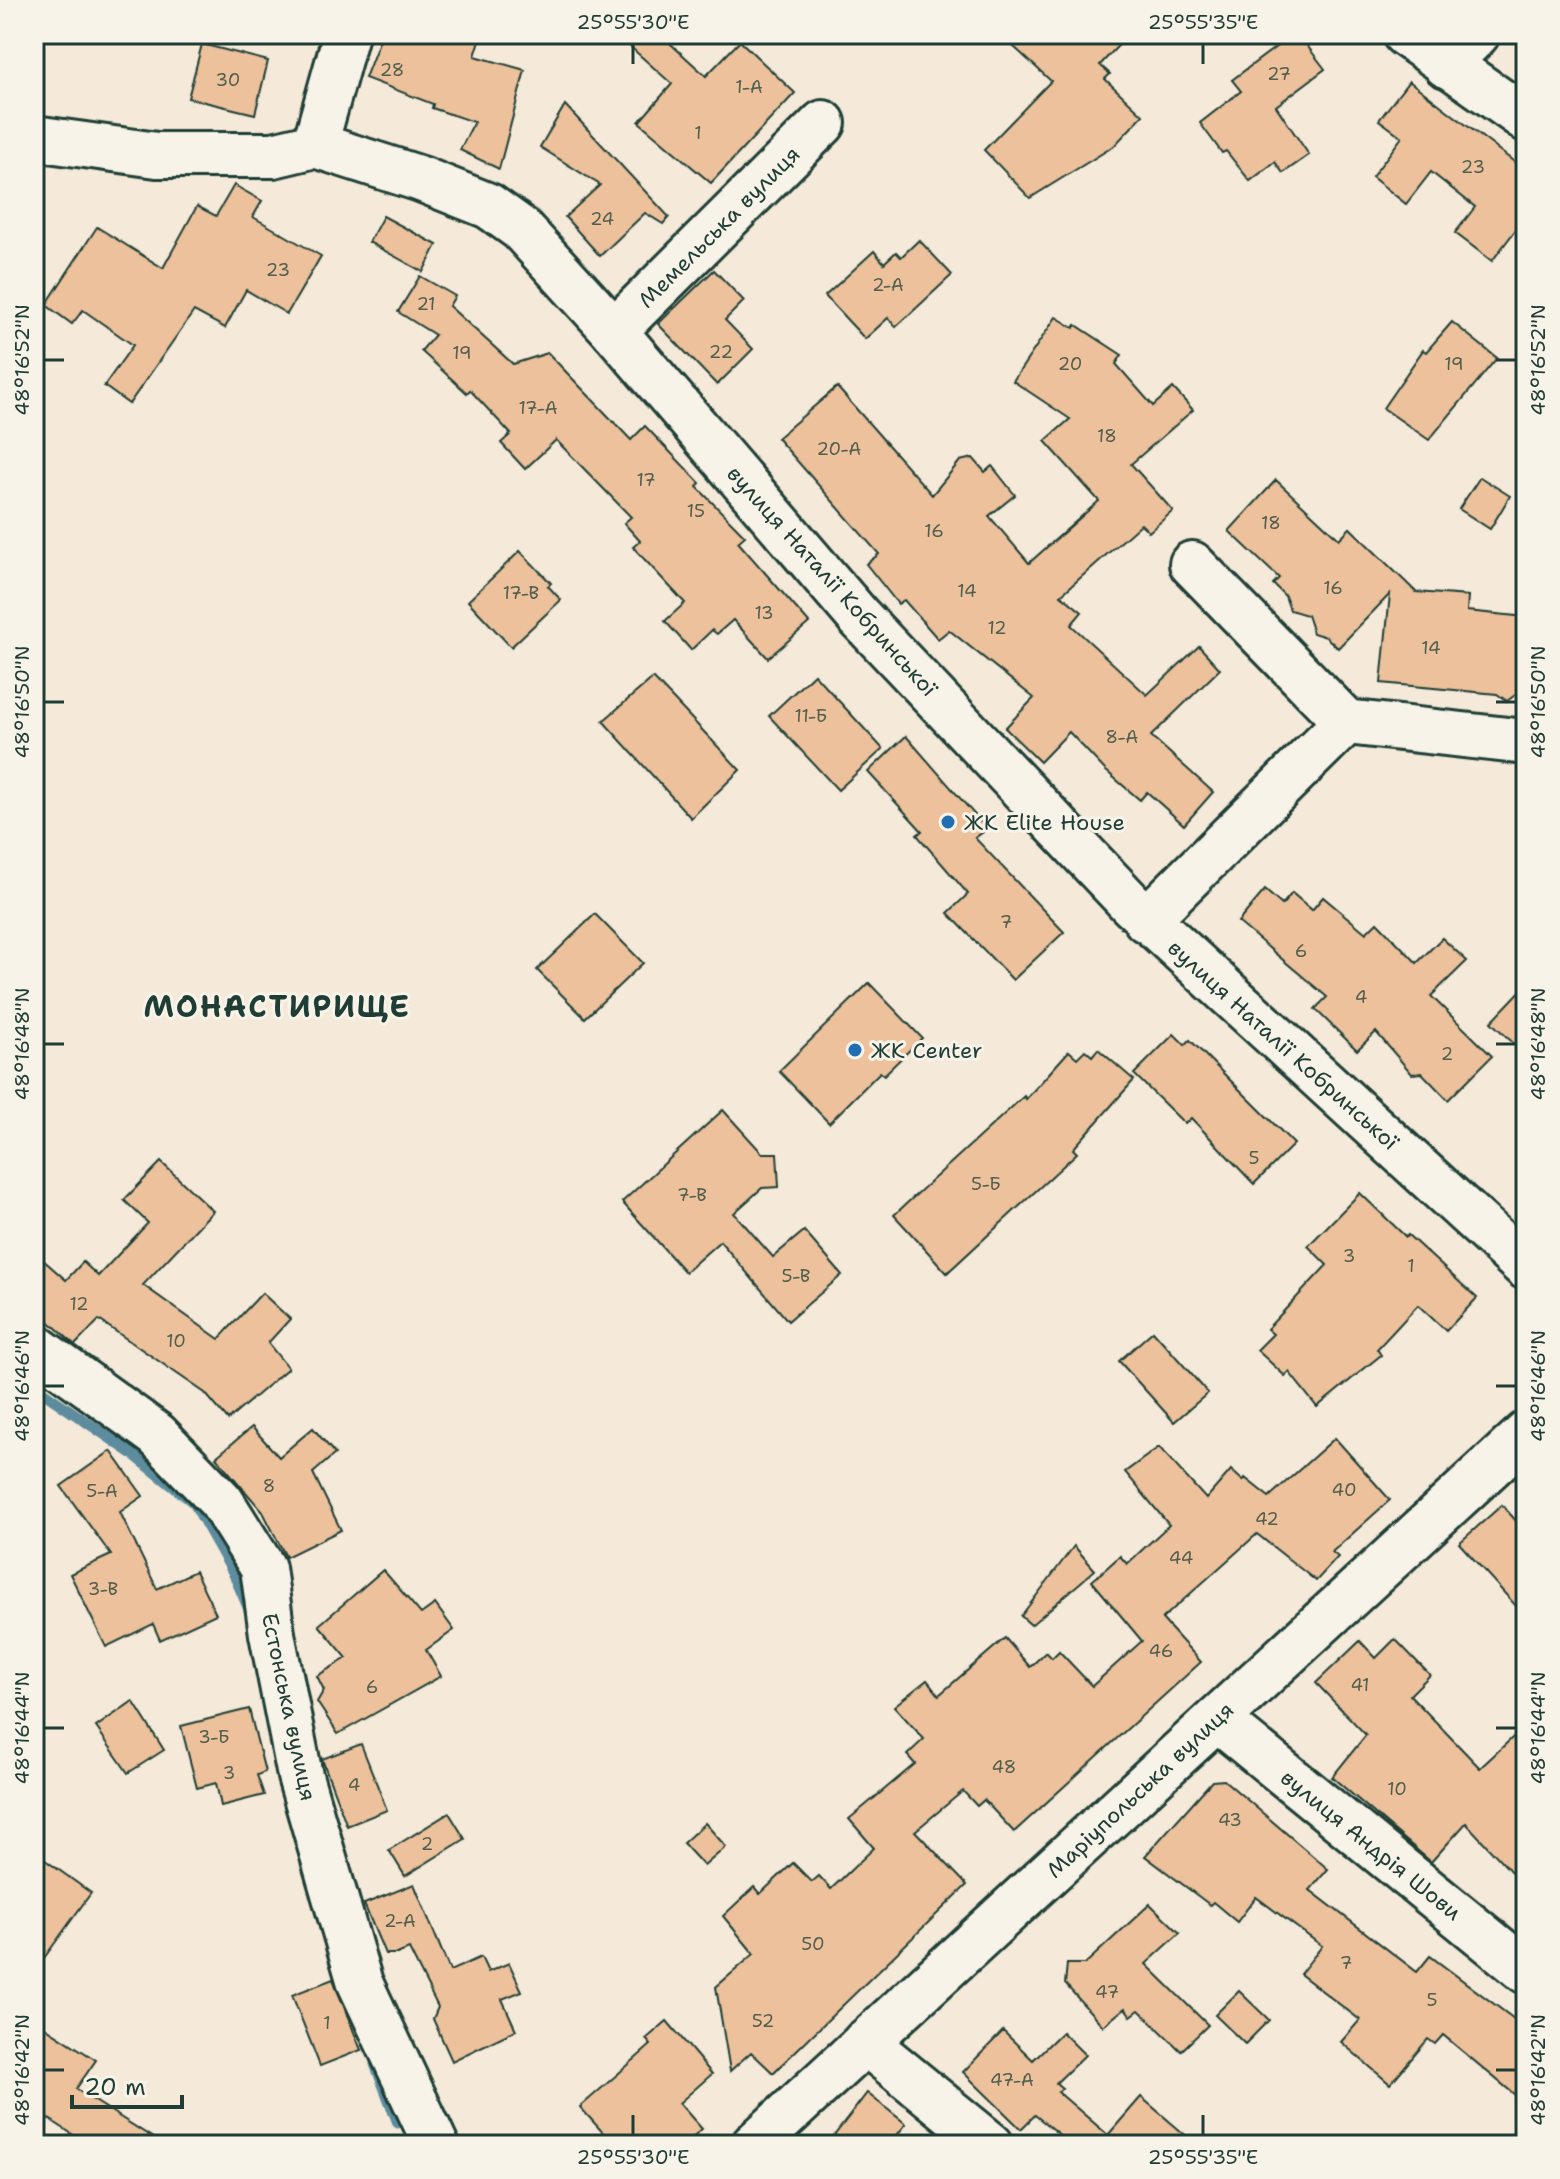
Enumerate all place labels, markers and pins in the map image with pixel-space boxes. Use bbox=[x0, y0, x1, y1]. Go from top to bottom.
place label: ЖК Elite House bbox=[964, 808, 1125, 837]
marker: ЖК Elite House bbox=[939, 813, 957, 831]
place label: ЖК Center bbox=[871, 1036, 982, 1065]
marker: ЖК Center bbox=[846, 1041, 864, 1059]

